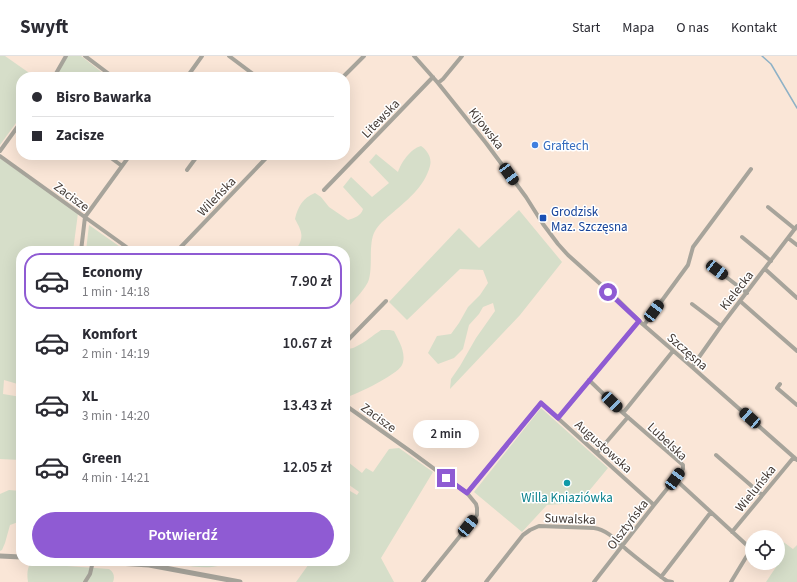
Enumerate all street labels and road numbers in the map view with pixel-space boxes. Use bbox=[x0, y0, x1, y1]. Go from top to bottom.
street label: Litewska bbox=[358, 95, 404, 142]
street label: Kijowska bbox=[464, 104, 508, 153]
street label: Wileńska bbox=[193, 173, 240, 220]
street label: Zacisze bbox=[50, 178, 93, 216]
street label: Kielecka bbox=[716, 267, 758, 314]
street label: Szczęsna bbox=[663, 329, 712, 375]
street label: Zacisze bbox=[357, 399, 400, 437]
street label: Augustowska bbox=[571, 416, 636, 477]
street label: Lubelska bbox=[643, 419, 691, 465]
street label: Wieluńska bbox=[731, 461, 780, 516]
street label: Olsztyńska bbox=[603, 496, 653, 554]
street label: Suwalska bbox=[544, 509, 596, 529]

